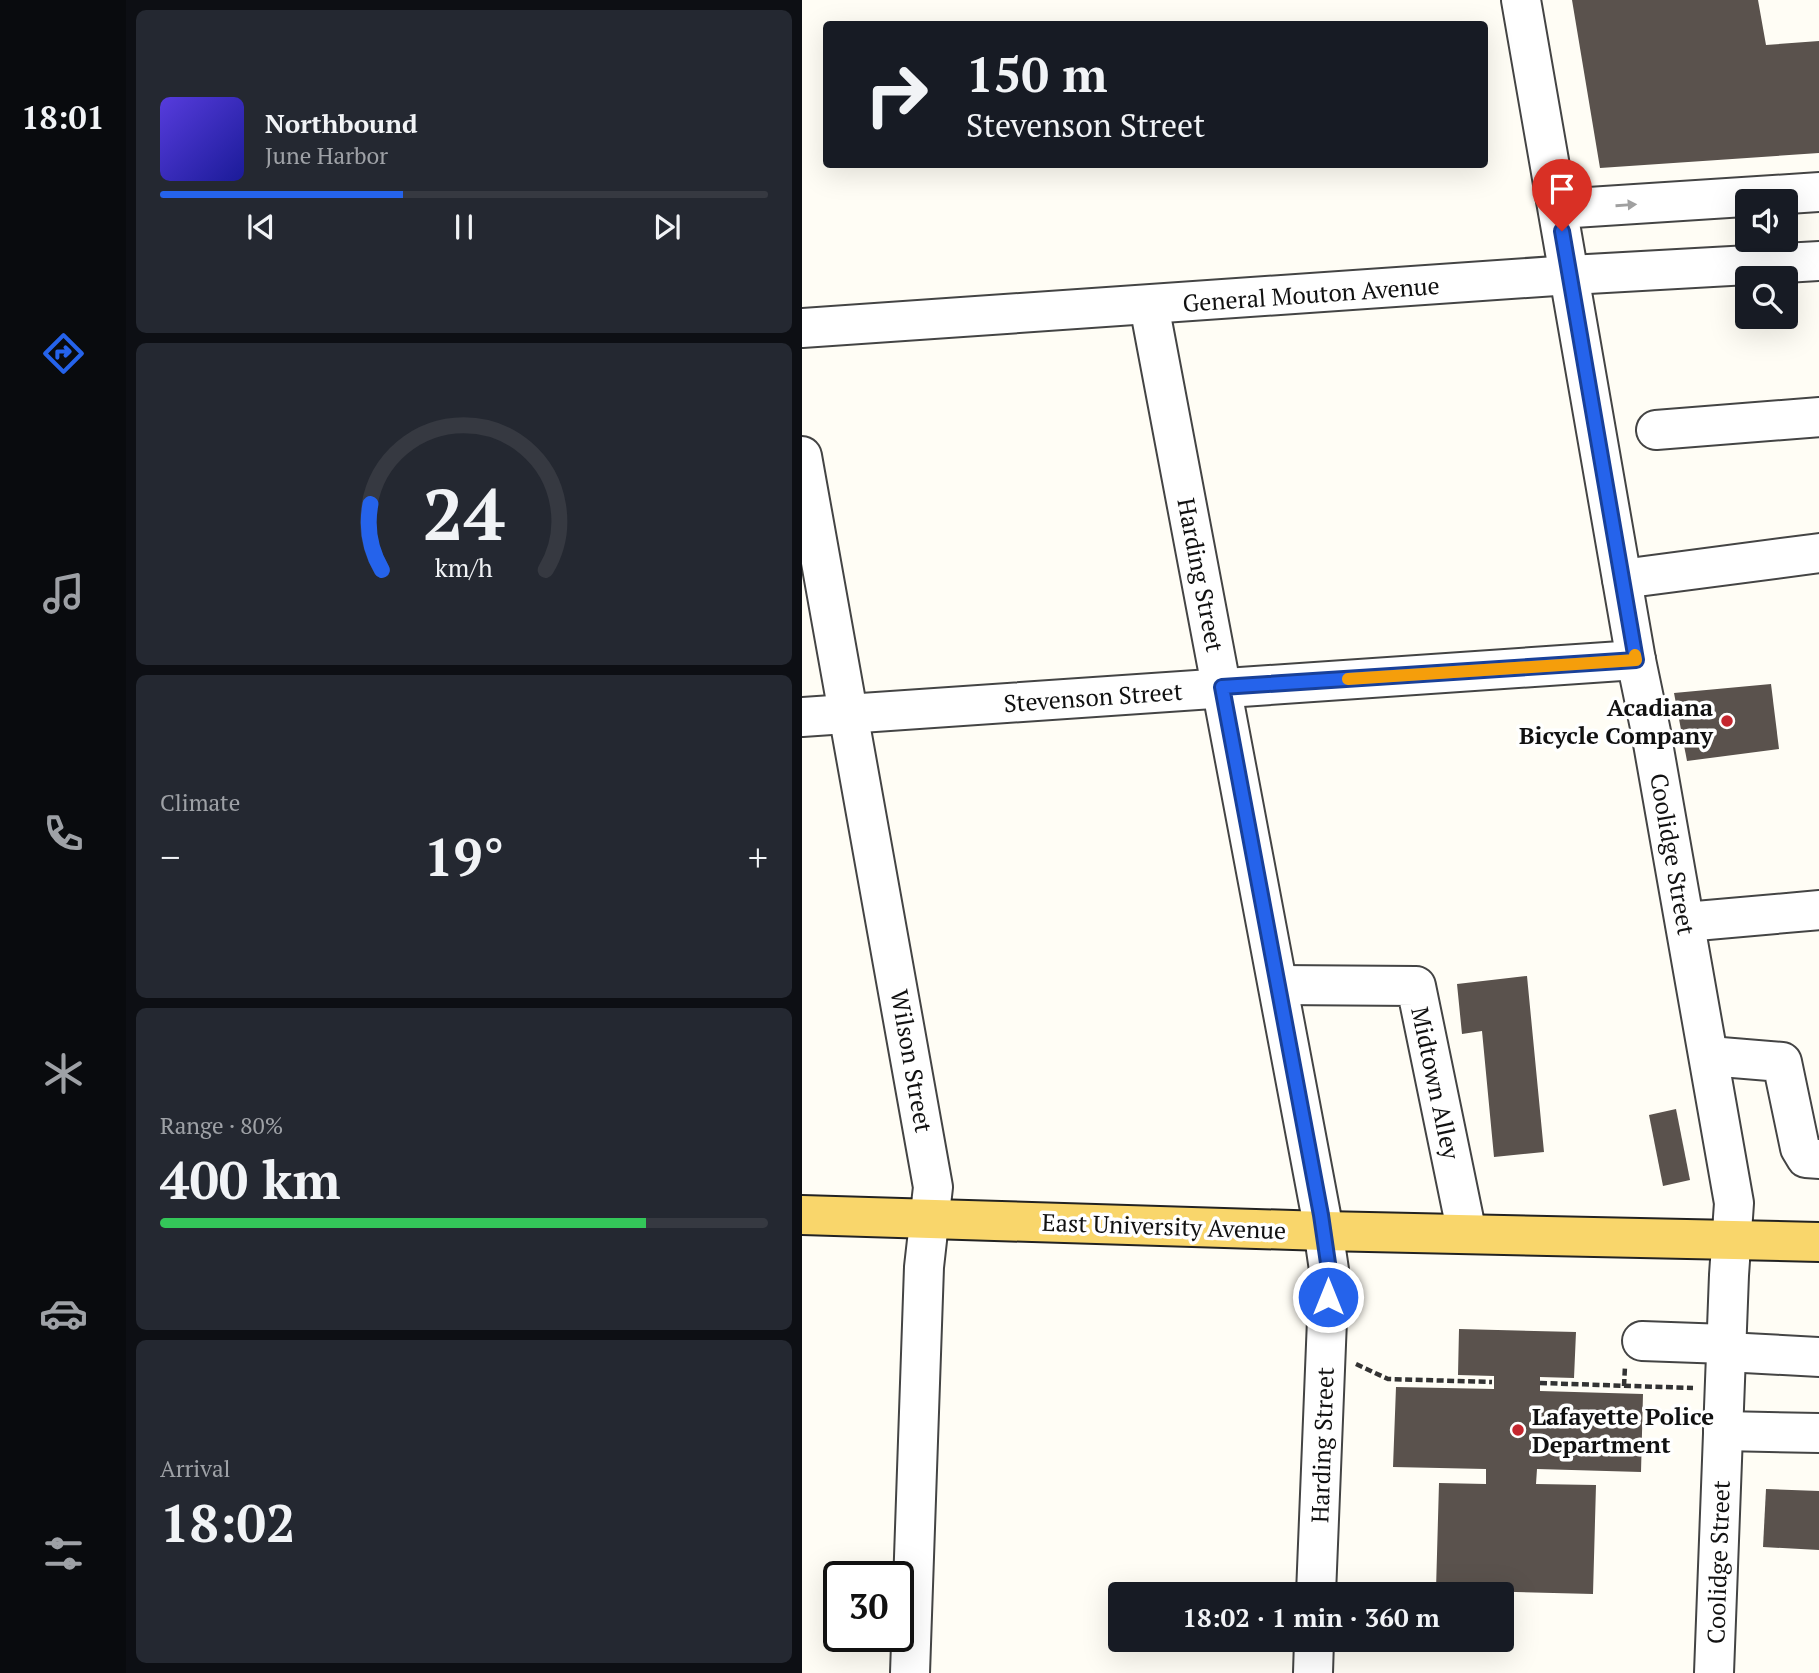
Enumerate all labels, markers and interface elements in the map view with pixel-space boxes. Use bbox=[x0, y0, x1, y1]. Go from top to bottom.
text: 150 m bbox=[966, 41, 1108, 106]
icon: right bbox=[851, 49, 942, 140]
text: 18:01 bbox=[21, 96, 105, 138]
text: Stevenson Street bbox=[966, 104, 1205, 146]
text: Northbound bbox=[265, 106, 418, 140]
text: June Harbor bbox=[265, 140, 388, 171]
pin bbox=[1532, 159, 1592, 231]
icon: arrive bbox=[1543, 170, 1581, 208]
map controls bbox=[1735, 189, 1798, 329]
button: sound bbox=[1735, 189, 1798, 252]
one-way arrow bbox=[1616, 199, 1638, 210]
icon: previous bbox=[242, 208, 280, 246]
icon: pause bbox=[445, 208, 483, 246]
icon: next bbox=[648, 208, 686, 246]
button: search bbox=[1735, 266, 1798, 329]
street label: General Mouton Avenue bbox=[1181, 269, 1441, 319]
icon: directions bbox=[39, 329, 88, 378]
text: 24 bbox=[423, 464, 505, 561]
street label: Harding Street bbox=[1170, 495, 1232, 655]
text: km/h bbox=[435, 551, 493, 584]
icon: music bbox=[39, 569, 88, 618]
street label: Stevenson Street bbox=[1002, 675, 1184, 719]
place label: Acadiana Bicycle Company bbox=[1519, 691, 1714, 751]
marker: Acadiana Bicycle Company bbox=[1719, 713, 1735, 729]
street label: Coolidge Street bbox=[1643, 771, 1703, 937]
text: Climate bbox=[160, 787, 240, 818]
icon: phone bbox=[39, 809, 88, 858]
text: 19° bbox=[424, 822, 504, 891]
text: − bbox=[160, 832, 180, 882]
text: + bbox=[748, 832, 768, 882]
street label: Wilson Street bbox=[884, 987, 940, 1135]
street label: Midtown Alley bbox=[1404, 1004, 1468, 1163]
icon: climate bbox=[39, 1049, 88, 1098]
text: Range · 80% bbox=[160, 1110, 283, 1141]
text: 400 km bbox=[160, 1145, 341, 1214]
street label: East University Avenue bbox=[1041, 1206, 1287, 1246]
position arrow bbox=[1291, 1260, 1365, 1334]
icon: car bbox=[39, 1289, 88, 1338]
street label: Harding Street bbox=[1303, 1366, 1341, 1524]
place label: Lafayette Police Department bbox=[1532, 1400, 1714, 1460]
marker: Lafayette Police Department bbox=[1510, 1422, 1526, 1438]
text: Arrival bbox=[160, 1453, 231, 1484]
street label: Coolidge Street bbox=[1699, 1480, 1737, 1644]
text: 18:02 bbox=[160, 1488, 295, 1557]
icon: filters bbox=[39, 1529, 88, 1578]
speed limit sign: 30 bbox=[823, 1561, 914, 1652]
text: 18:02 · 1 min · 360 m bbox=[1182, 1600, 1440, 1634]

